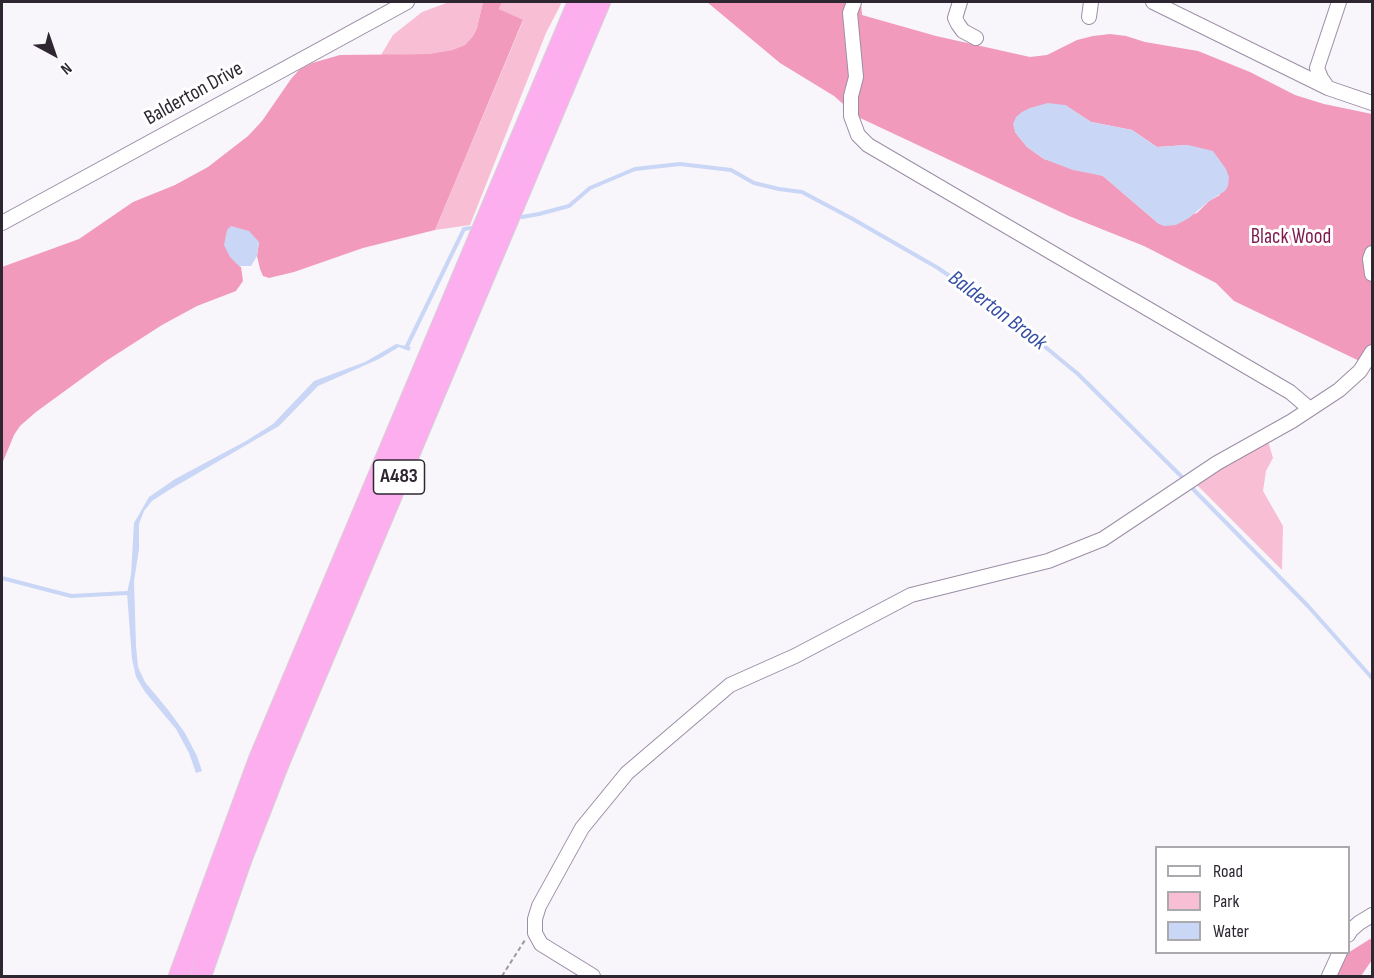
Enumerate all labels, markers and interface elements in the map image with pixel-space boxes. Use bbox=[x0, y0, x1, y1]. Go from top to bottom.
north arrow bbox=[24, 24, 84, 84]
street label: Balderton Drive bbox=[140, 57, 248, 131]
text: N bbox=[57, 58, 75, 78]
park label: Black Wood bbox=[1251, 225, 1331, 251]
water label: Balderton Brook bbox=[943, 266, 1051, 356]
road number: A483 bbox=[374, 460, 424, 494]
legend bbox=[1155, 846, 1350, 954]
text: Road bbox=[1213, 861, 1243, 882]
text: Park bbox=[1213, 891, 1239, 912]
text: Water bbox=[1213, 921, 1249, 942]

